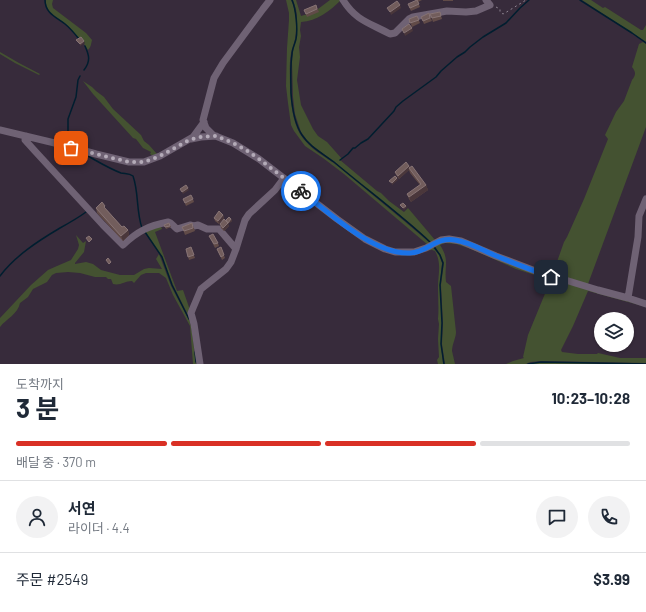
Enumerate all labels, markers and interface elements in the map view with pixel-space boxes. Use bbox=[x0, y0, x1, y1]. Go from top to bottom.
pin bbox=[54, 131, 88, 165]
icon: bag bbox=[60, 137, 82, 159]
courier bbox=[281, 171, 321, 211]
icon: bike bbox=[290, 180, 312, 202]
pin bbox=[534, 260, 568, 294]
icon: home bbox=[540, 266, 562, 288]
map controls bbox=[594, 312, 634, 352]
button: layers bbox=[594, 312, 634, 352]
text: 도착까지 bbox=[16, 376, 64, 392]
text: 10:23–10:28 bbox=[551, 389, 630, 407]
text: 3 분 bbox=[16, 392, 59, 423]
text: 배달 중 · 370 m bbox=[16, 454, 96, 470]
button: person bbox=[16, 496, 58, 538]
button: chat bbox=[536, 496, 578, 538]
button: phone bbox=[588, 496, 630, 538]
text: 서연 bbox=[68, 499, 96, 517]
text: 라이더 · 4.4 bbox=[68, 520, 130, 536]
text: 주문 #2549 bbox=[16, 570, 88, 588]
text: $3.99 bbox=[593, 570, 630, 588]

